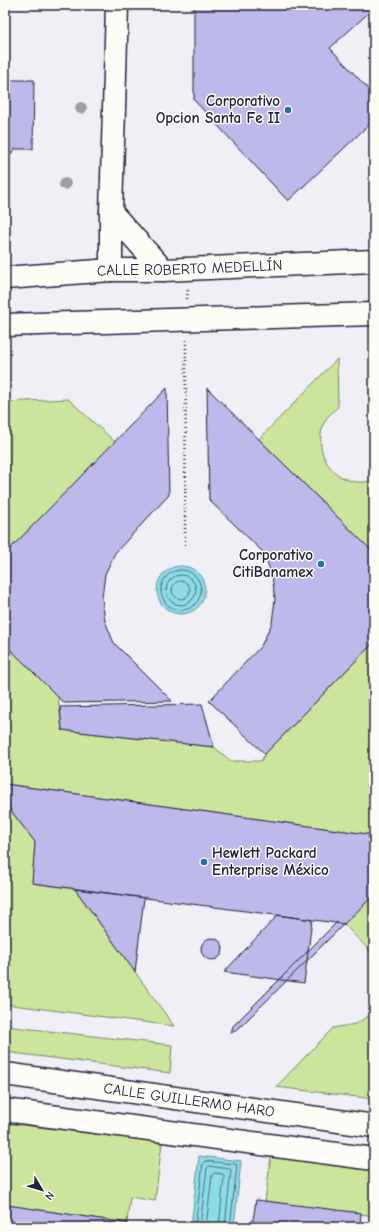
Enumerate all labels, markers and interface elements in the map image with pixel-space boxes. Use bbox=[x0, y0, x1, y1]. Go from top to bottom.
place label: Corporativo Opcion Santa Fe II bbox=[156, 92, 280, 127]
marker: Corporativo Opcion Santa Fe II bbox=[283, 105, 293, 115]
street label: CALLE ROBERTO MEDELLÍN bbox=[96, 255, 283, 280]
place label: Corporativo CitiBanamex bbox=[233, 546, 314, 581]
marker: Corporativo CitiBanamex bbox=[316, 559, 326, 569]
place label: Hewlett Packard Enterprise México bbox=[212, 844, 329, 879]
marker: Hewlett Packard Enterprise México bbox=[199, 857, 209, 867]
street label: CALLE GUILLERMO HARO bbox=[103, 1079, 276, 1121]
north arrow bbox=[22, 1170, 62, 1210]
text: N bbox=[42, 1189, 57, 1203]

